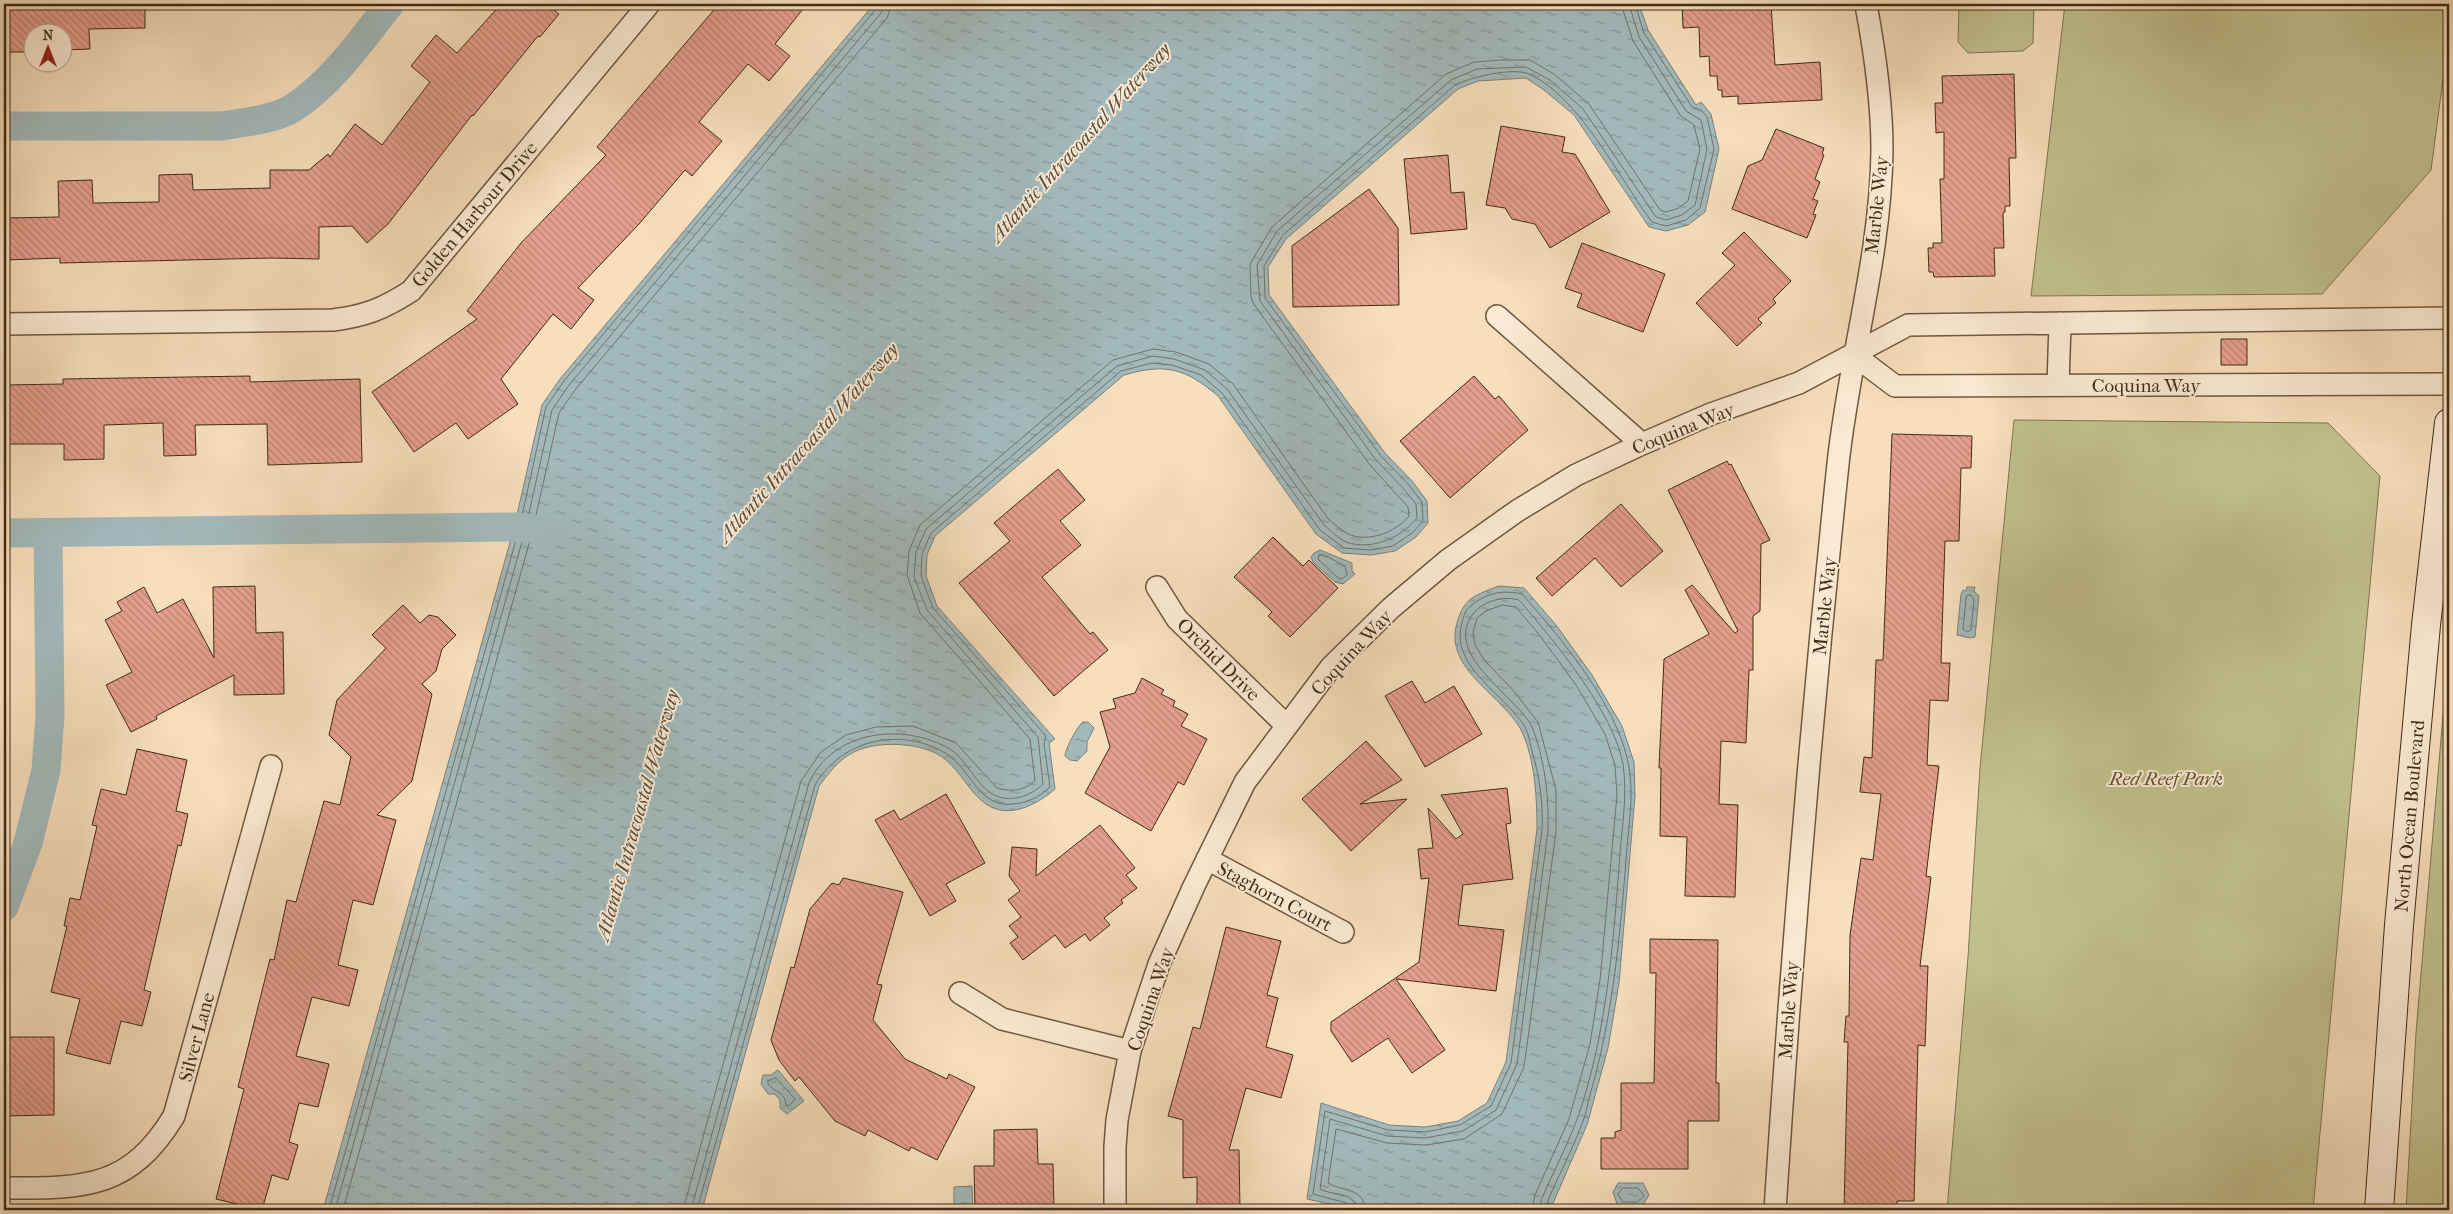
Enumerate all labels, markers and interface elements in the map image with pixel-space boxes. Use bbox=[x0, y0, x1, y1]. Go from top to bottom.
north arrow bbox=[22, 22, 72, 72]
text: N bbox=[43, 27, 54, 44]
water label: Atlantic Intracoastal Waterway bbox=[983, 38, 1176, 249]
street label: Golden Harbour Drive bbox=[407, 137, 542, 292]
street label: Marble Way bbox=[1861, 154, 1893, 255]
water label: Atlantic Intracoastal Waterway bbox=[711, 338, 904, 549]
street label: Coquina Way bbox=[2092, 375, 2201, 397]
street label: Coquina Way bbox=[1629, 398, 1739, 459]
street label: Marble Way bbox=[1809, 555, 1841, 656]
street label: Coquina Way bbox=[1307, 605, 1397, 700]
street label: Orchid Drive bbox=[1172, 614, 1264, 706]
water label: Atlantic Intracoastal Waterway bbox=[590, 687, 684, 946]
street label: North Ocean Boulevard bbox=[2391, 718, 2429, 913]
park label: Red Reef Park bbox=[2107, 768, 2223, 790]
street label: Staghorn Court bbox=[1213, 857, 1336, 936]
street label: Coquina Way bbox=[1123, 944, 1179, 1054]
street label: Marble Way bbox=[1775, 959, 1803, 1060]
street label: Silver Lane bbox=[174, 990, 219, 1084]

